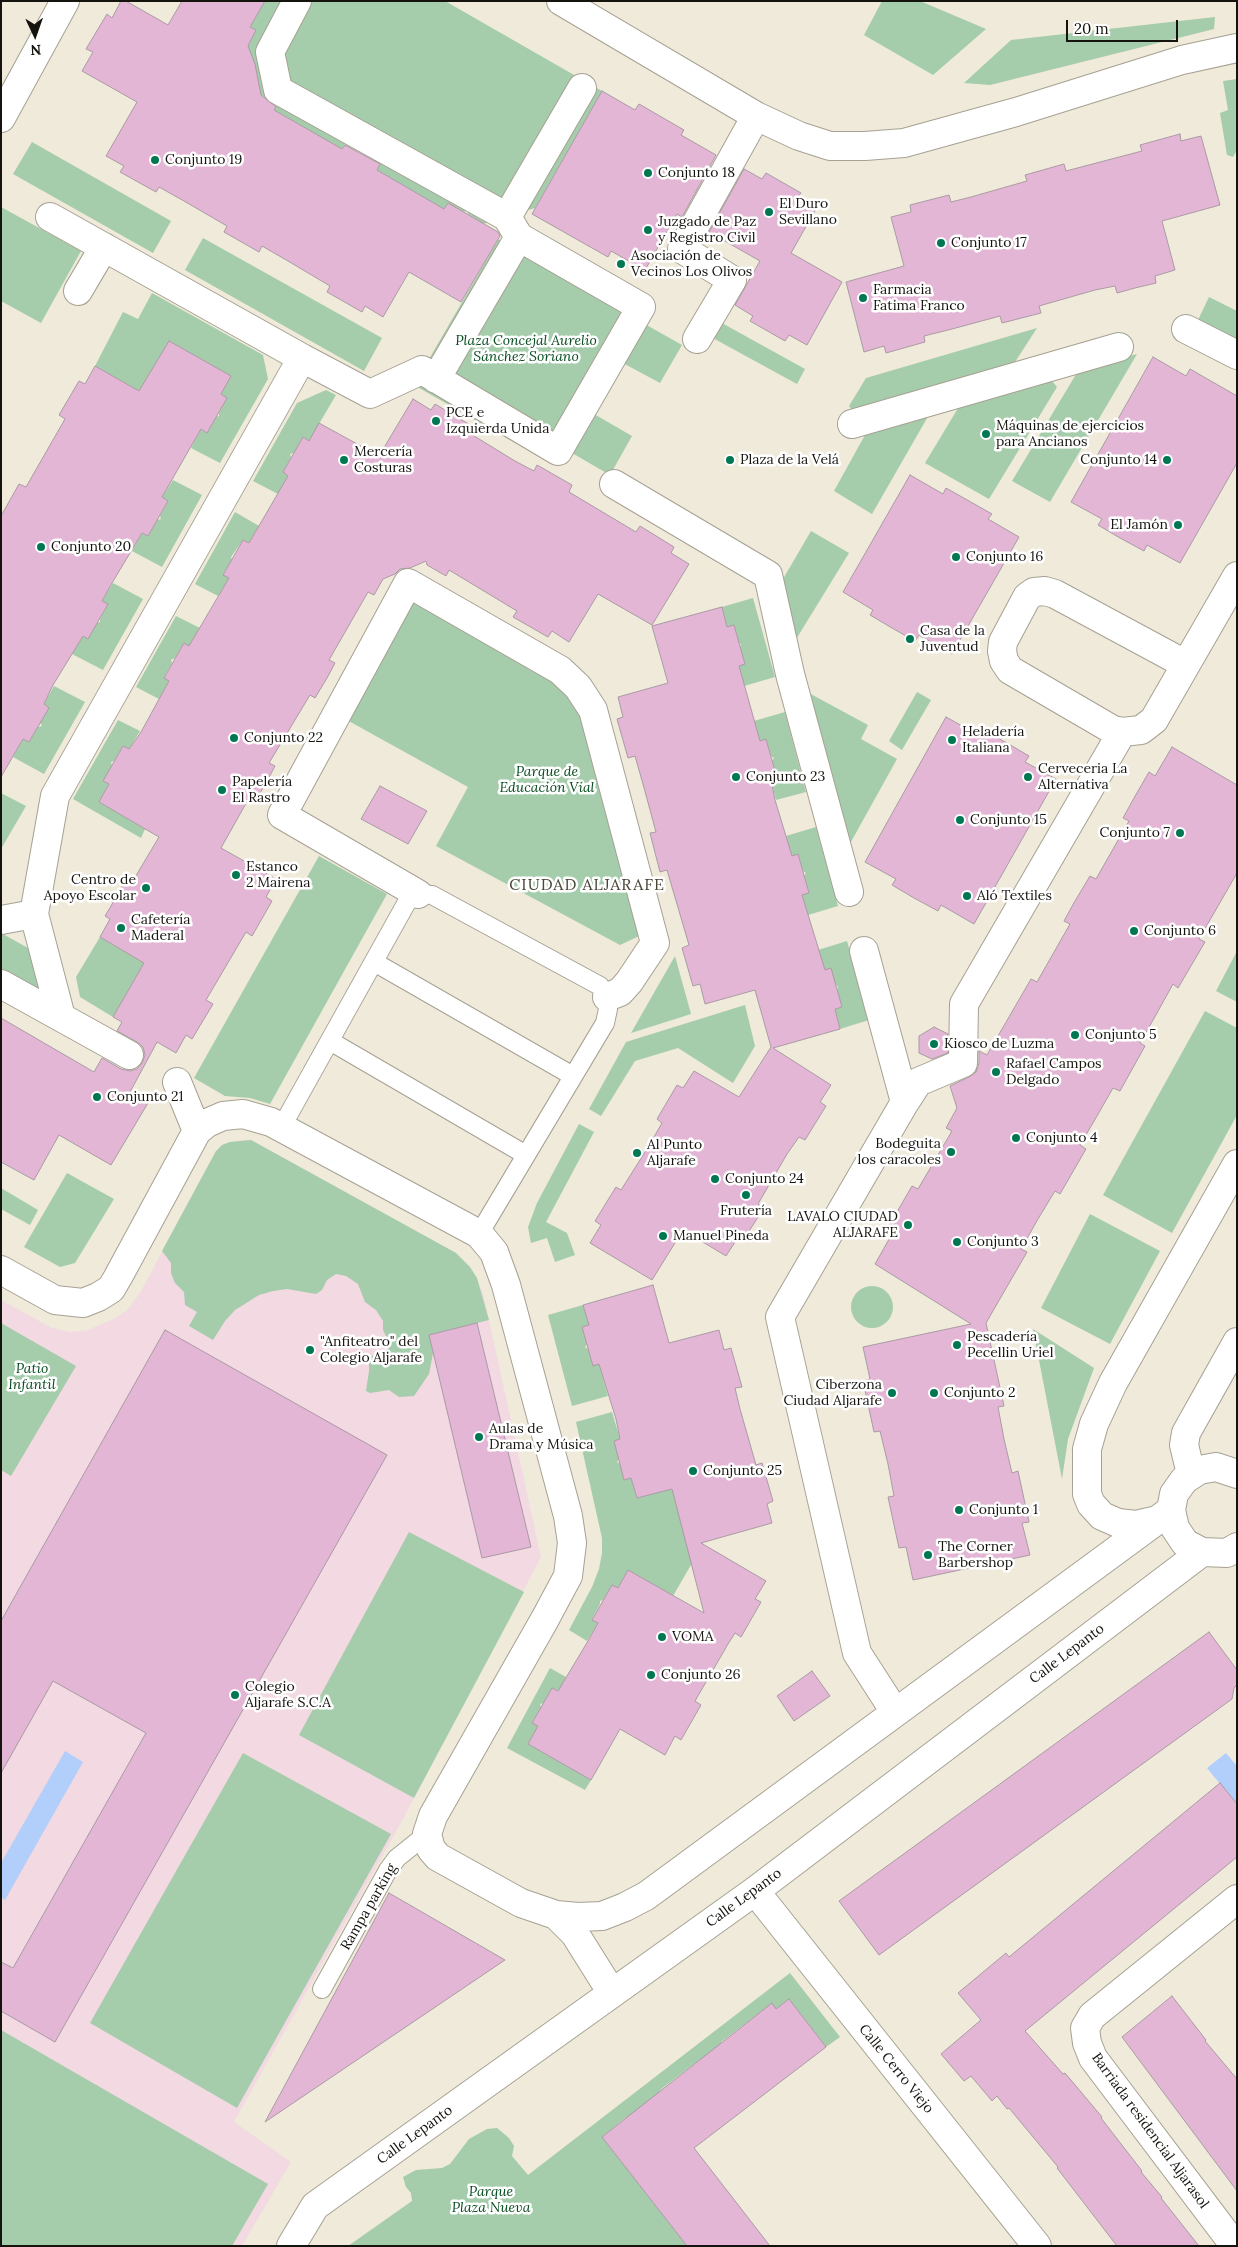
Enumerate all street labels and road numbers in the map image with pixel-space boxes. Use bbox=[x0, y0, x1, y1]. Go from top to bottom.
street label: Calle Lepanto bbox=[1026, 1620, 1108, 1688]
street label: Rampa parking bbox=[337, 1861, 401, 1953]
street label: Calle Lepanto bbox=[703, 1865, 785, 1931]
street label: Calle Cerro Viejo bbox=[855, 2021, 937, 2117]
street label: Barriada residencial Aljarasol bbox=[1088, 2050, 1212, 2212]
street label: Calle Lepanto bbox=[374, 2102, 456, 2168]

